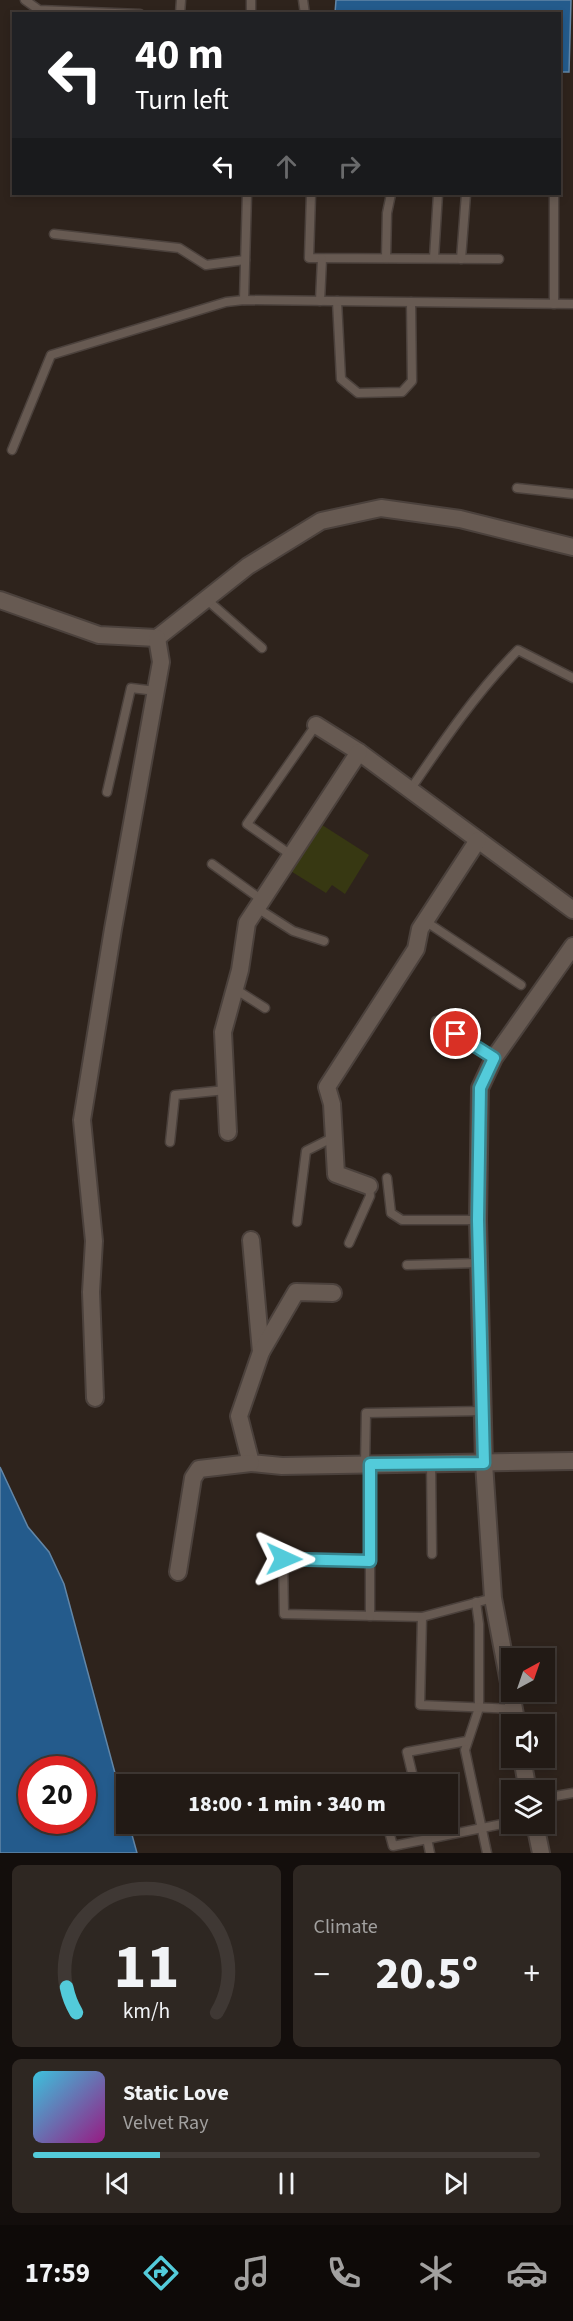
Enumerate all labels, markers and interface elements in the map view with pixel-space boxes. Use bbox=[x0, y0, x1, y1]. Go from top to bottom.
text: 40 m bbox=[135, 25, 224, 85]
icon: left bbox=[36, 36, 114, 114]
text: Turn left bbox=[135, 81, 229, 120]
icon: left bbox=[207, 150, 240, 183]
icon: ahead bbox=[270, 150, 303, 183]
icon: right bbox=[333, 150, 366, 183]
pin bbox=[430, 1008, 481, 1059]
icon: arrive bbox=[439, 1017, 472, 1050]
position arrow bbox=[252, 1527, 316, 1591]
north arrow bbox=[501, 1648, 555, 1702]
map controls bbox=[501, 1648, 555, 1834]
button: sound bbox=[501, 1714, 555, 1768]
speed limit sign: 20 bbox=[18, 1756, 96, 1834]
button: layers bbox=[501, 1780, 555, 1834]
text: 18:00 · 1 min · 340 m bbox=[188, 1788, 386, 1820]
text: Climate bbox=[314, 1913, 378, 1941]
text: 11 bbox=[113, 1923, 179, 2012]
text: 20.5° bbox=[375, 1942, 478, 2006]
text: − bbox=[314, 1951, 330, 1998]
text: + bbox=[524, 1951, 540, 1998]
text: km/h bbox=[122, 1996, 170, 2027]
text: Static Love bbox=[123, 2077, 229, 2109]
text: Velvet Ray bbox=[123, 2109, 209, 2137]
icon: previous bbox=[101, 2167, 134, 2200]
icon: pause bbox=[270, 2167, 303, 2200]
icon: next bbox=[439, 2167, 472, 2200]
icon: directions bbox=[140, 2252, 182, 2294]
icon: music bbox=[231, 2252, 273, 2294]
icon: phone bbox=[323, 2252, 365, 2294]
icon: climate bbox=[415, 2252, 457, 2294]
icon: car bbox=[506, 2252, 548, 2294]
text: 17:59 bbox=[25, 2254, 90, 2293]

